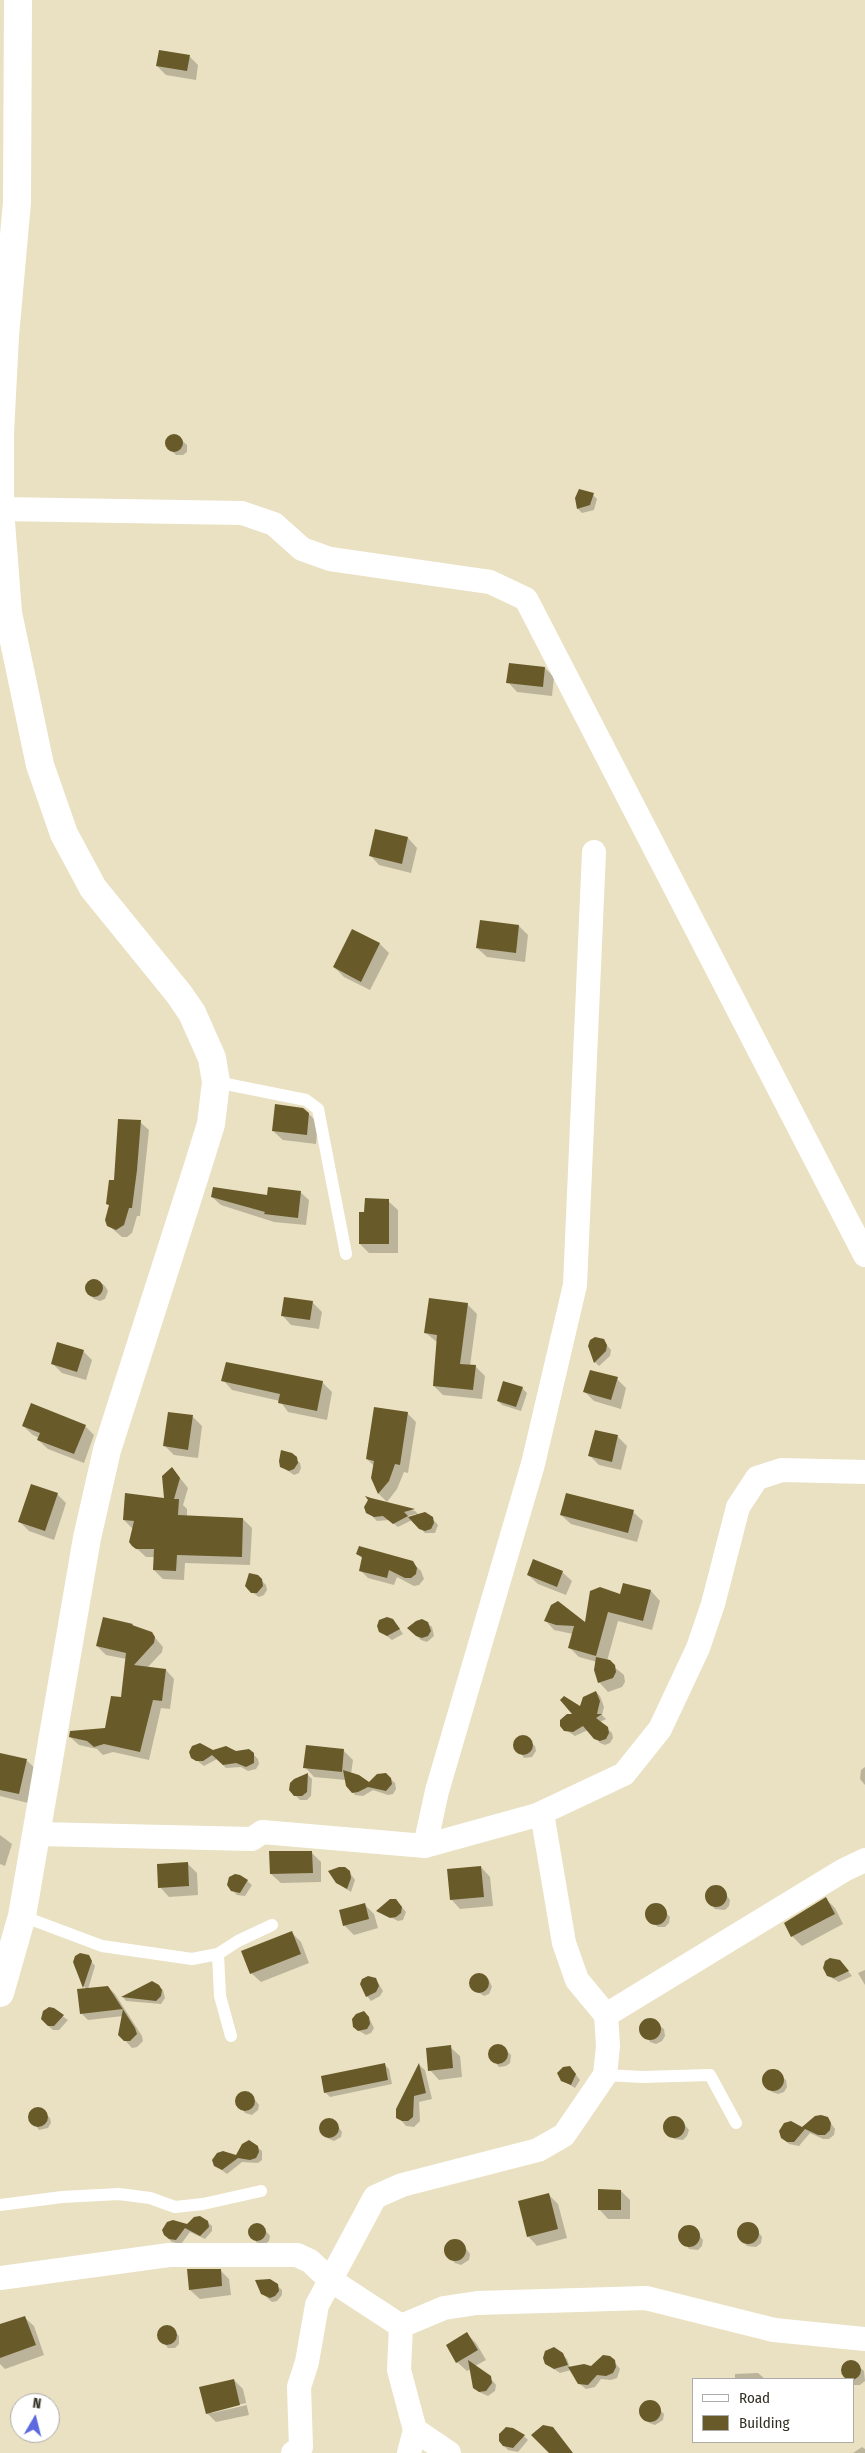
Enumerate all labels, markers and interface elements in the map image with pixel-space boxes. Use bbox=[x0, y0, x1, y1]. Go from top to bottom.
legend bbox=[692, 2378, 855, 2443]
text: Road bbox=[739, 2389, 770, 2407]
north arrow bbox=[10, 2393, 60, 2443]
text: N bbox=[32, 2395, 42, 2413]
text: Building bbox=[739, 2414, 790, 2432]

